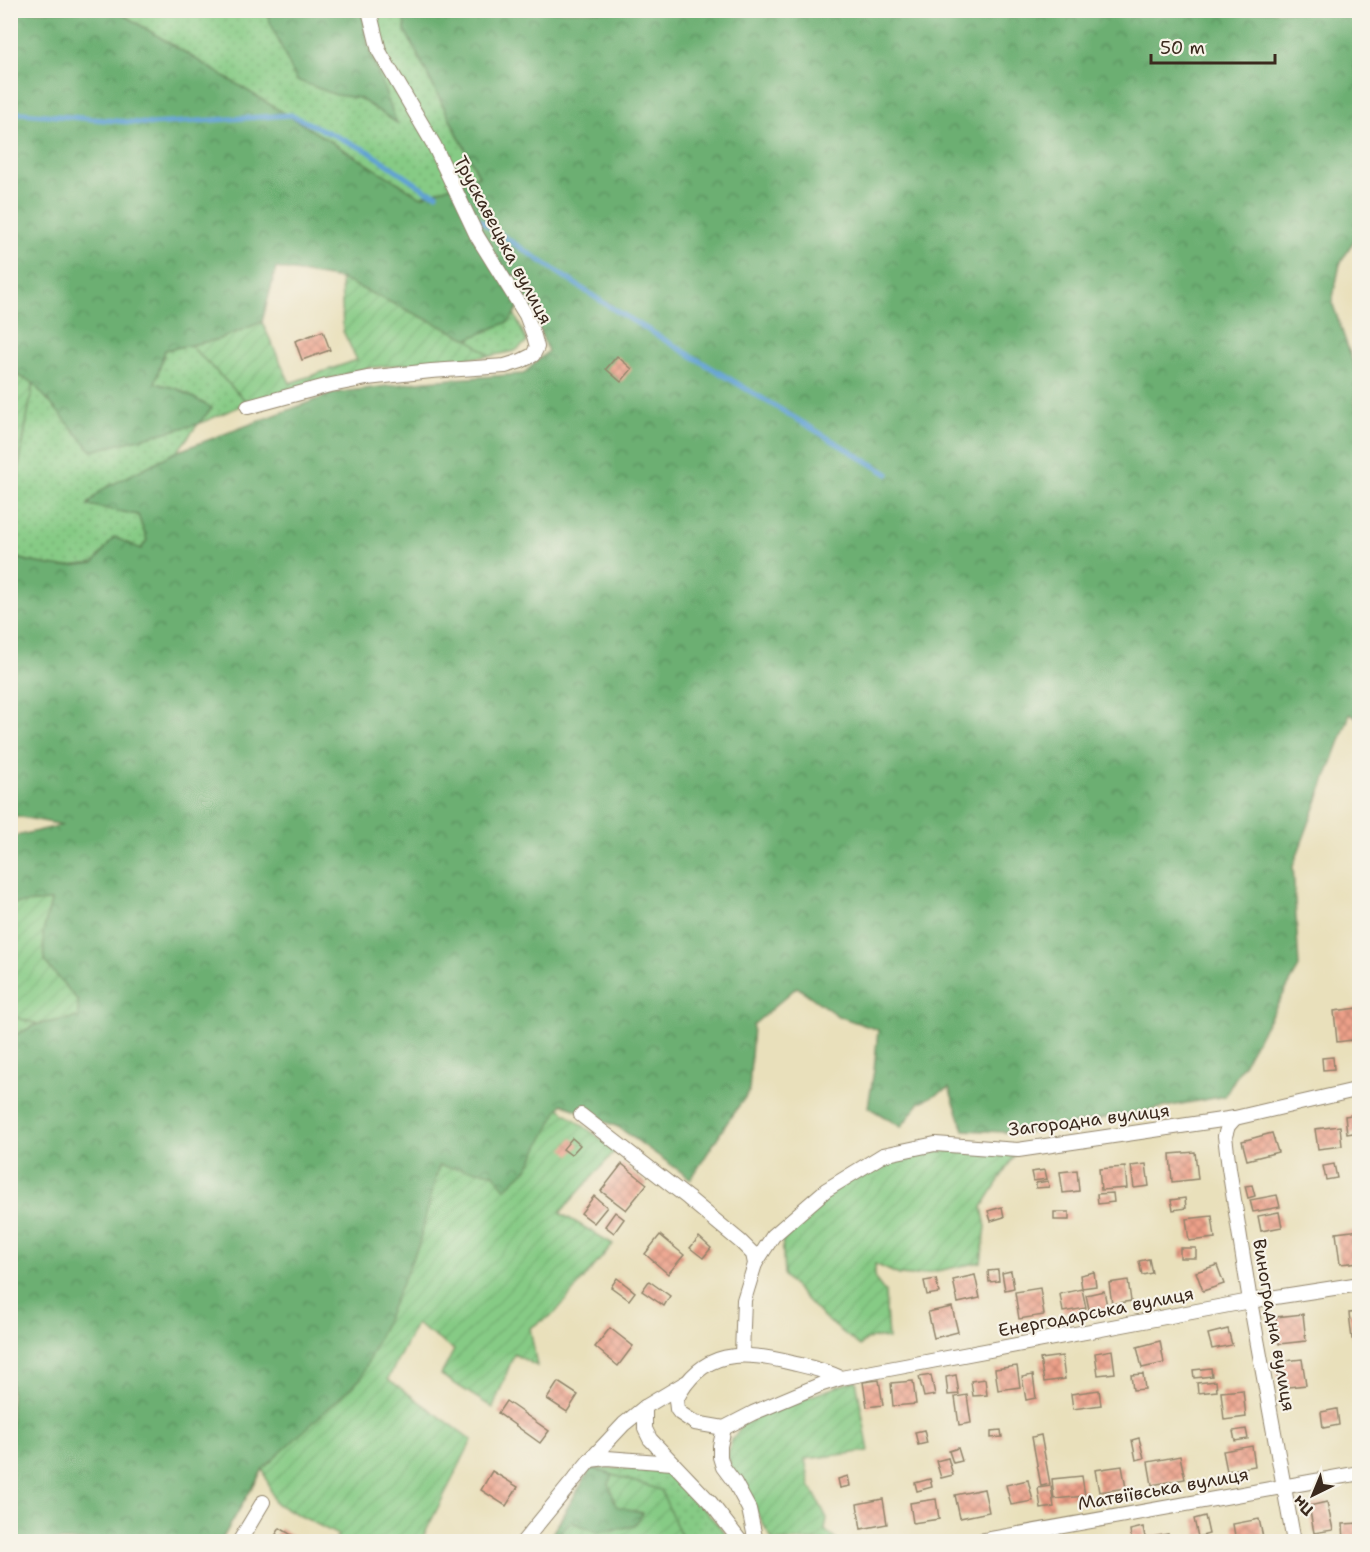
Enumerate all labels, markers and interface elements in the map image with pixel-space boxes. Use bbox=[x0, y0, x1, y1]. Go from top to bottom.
scale bar bbox=[1151, 27, 1276, 65]
text: 50 m bbox=[1160, 36, 1205, 60]
street label: Трускавецька вулиця bbox=[448, 151, 558, 329]
street label: Загородна вулиця bbox=[1007, 1098, 1171, 1142]
street label: Виноградна вулиця bbox=[1247, 1237, 1301, 1413]
street label: Енергодарська вулиця bbox=[996, 1281, 1196, 1343]
street label: Матвіївська вулиця bbox=[1076, 1462, 1250, 1516]
north arrow bbox=[1283, 1465, 1343, 1525]
text: Пн bbox=[1288, 1491, 1318, 1520]

